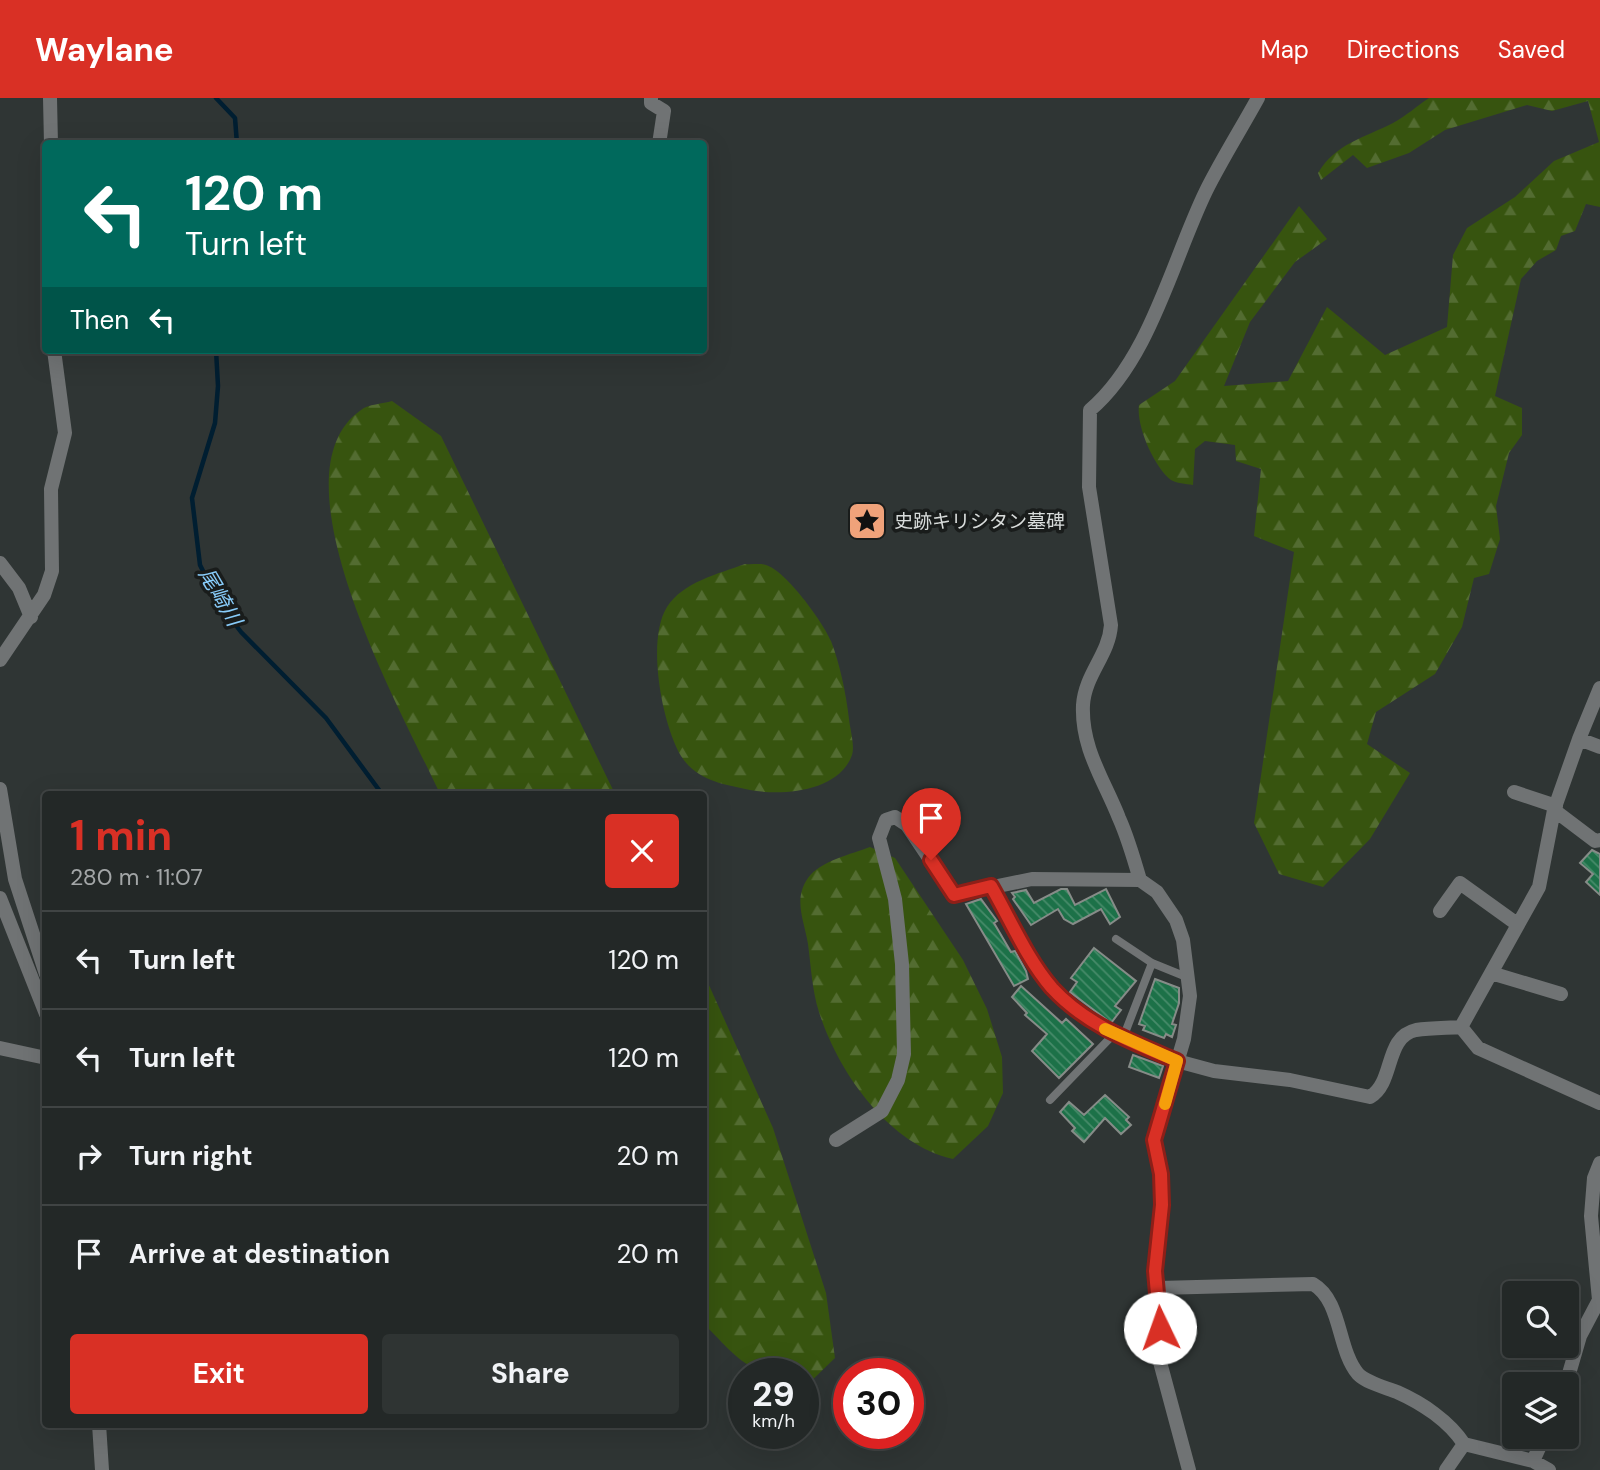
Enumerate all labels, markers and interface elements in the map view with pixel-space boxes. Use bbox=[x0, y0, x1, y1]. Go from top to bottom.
text: Waylane bbox=[35, 28, 174, 71]
text: Map bbox=[1261, 34, 1309, 65]
text: Directions bbox=[1347, 34, 1460, 65]
text: Saved bbox=[1498, 34, 1565, 65]
text: 120 m bbox=[185, 161, 323, 225]
icon: left bbox=[70, 168, 161, 259]
text: Turn left bbox=[185, 223, 307, 265]
icon: left bbox=[143, 301, 181, 339]
text: Then bbox=[70, 303, 129, 337]
place icon: 史跡キリシタン墓碑 bbox=[846, 500, 888, 542]
place label: 史跡キリシタン墓碑 bbox=[894, 509, 1065, 534]
water label: 尾崎川 bbox=[192, 563, 249, 633]
pin bbox=[901, 788, 961, 860]
icon: arrive bbox=[912, 799, 950, 837]
text: 1 min bbox=[70, 808, 172, 863]
button: close bbox=[605, 814, 679, 888]
text: 280 m · 11:07 bbox=[70, 862, 203, 892]
icon: left bbox=[70, 941, 108, 979]
text: Turn left bbox=[129, 943, 236, 977]
text: 120 m bbox=[608, 943, 679, 977]
icon: left bbox=[70, 1039, 108, 1077]
text: Turn left bbox=[129, 1041, 236, 1075]
text: 120 m bbox=[608, 1041, 679, 1075]
icon: right bbox=[70, 1137, 108, 1175]
text: Turn right bbox=[129, 1139, 253, 1173]
text: 20 m bbox=[616, 1139, 679, 1173]
icon: arrive bbox=[70, 1235, 108, 1273]
text: Arrive at destination bbox=[129, 1237, 390, 1271]
text: 20 m bbox=[616, 1237, 679, 1271]
map controls bbox=[1502, 1281, 1579, 1449]
button: search bbox=[1502, 1281, 1579, 1358]
position arrow bbox=[1123, 1291, 1197, 1365]
button: Exit bbox=[70, 1334, 368, 1414]
button: Share bbox=[382, 1334, 679, 1414]
speed limit sign: 30 bbox=[833, 1358, 924, 1449]
text: 29 bbox=[752, 1371, 795, 1417]
button: layers bbox=[1502, 1372, 1579, 1449]
text: km/h bbox=[752, 1409, 795, 1433]

